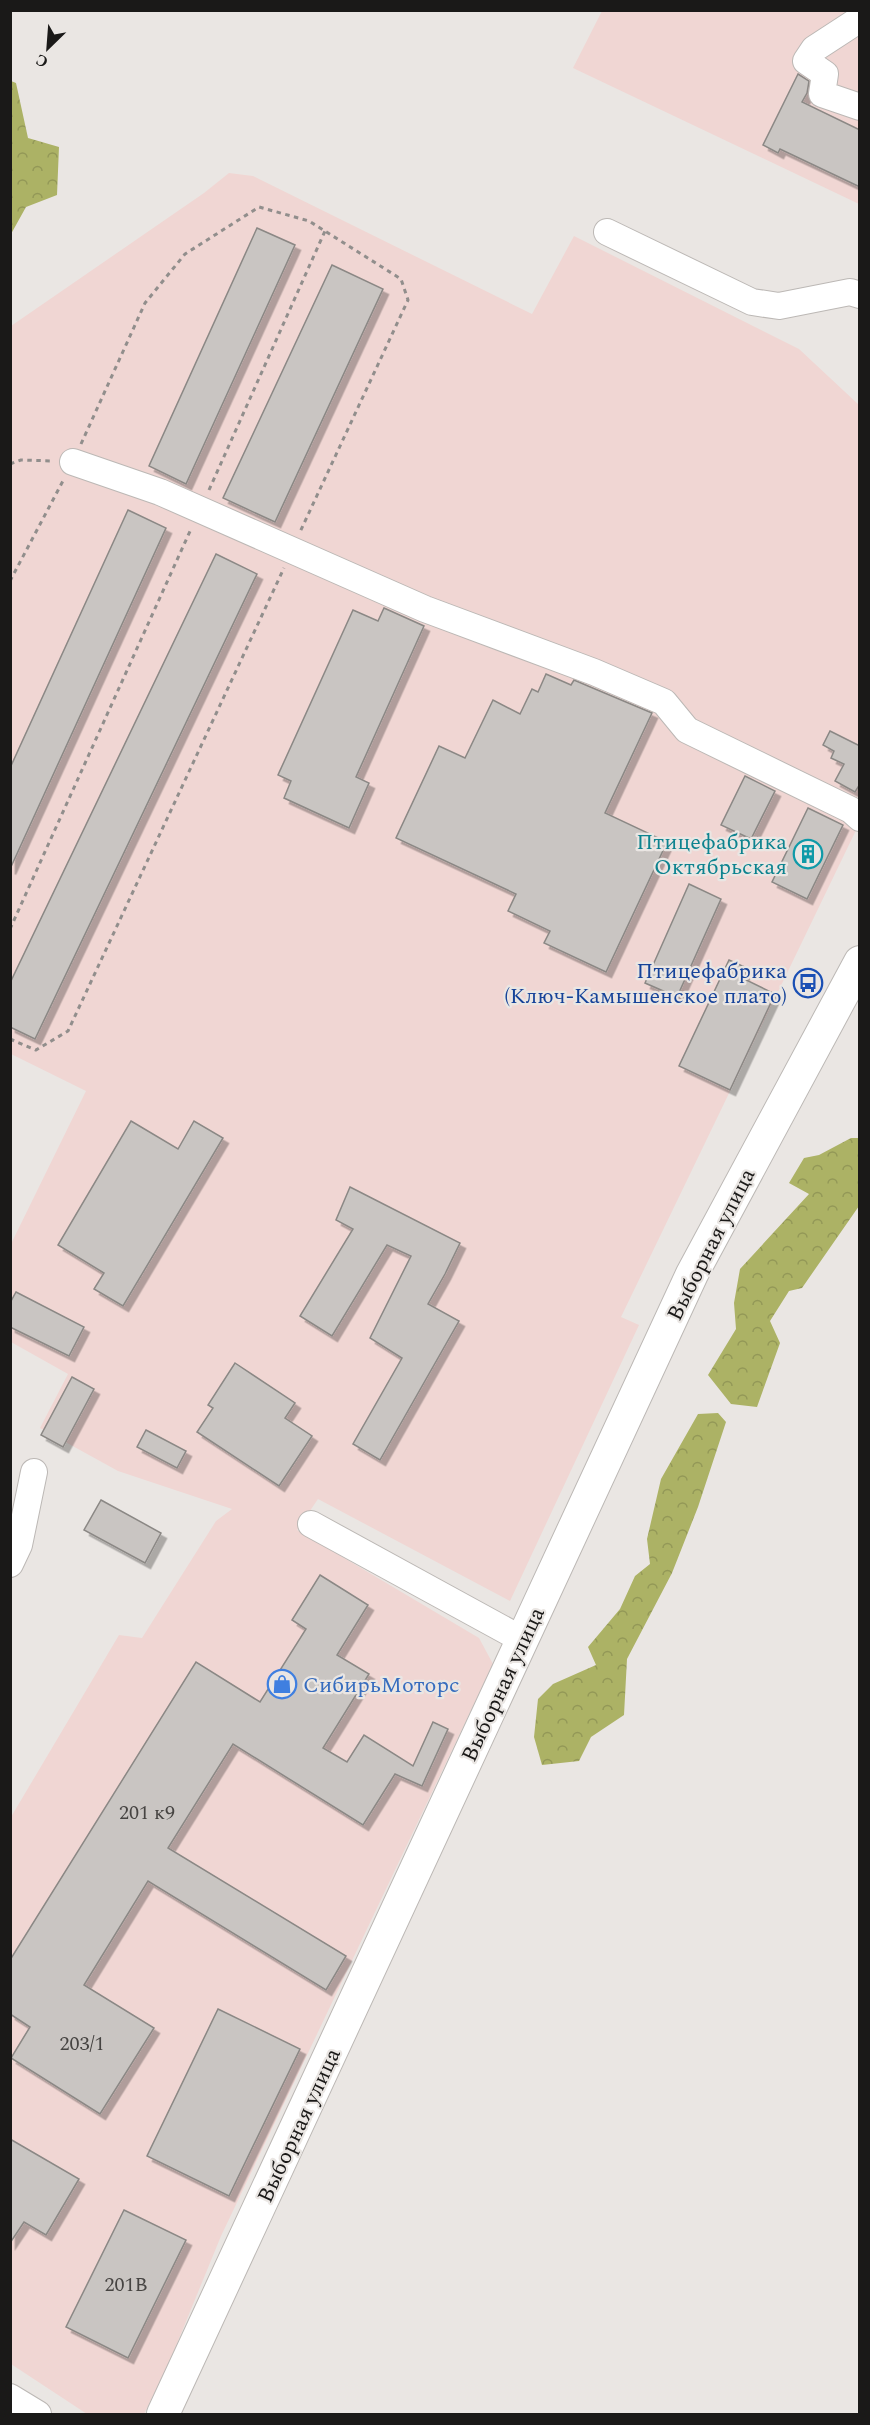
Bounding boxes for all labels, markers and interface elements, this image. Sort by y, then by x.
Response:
north arrow [18,18,78,78]
text: С [32,47,52,74]
place label: Птицефабрика Октябрьская [636,826,787,884]
building icon: Птицефабрика Октябрьская [792,838,824,870]
place label: Птицефабрика (Ключ-Камышенское плато) [504,955,787,1013]
bus stop icon: Птицефабрика (Ключ-Камышенское плато) [792,967,824,999]
street label: Выборная улица [659,1162,764,1327]
street label: Выборная улица [453,1602,554,1767]
shop icon: СибирьМоторс [266,1668,298,1700]
place label: СибирьМоторс [303,1669,460,1702]
house number: 201 к9 [119,1798,175,1828]
house number: 203/1 [60,2029,105,2059]
street label: Выборная улица [249,2043,350,2208]
house number: 201В [104,2270,148,2300]

